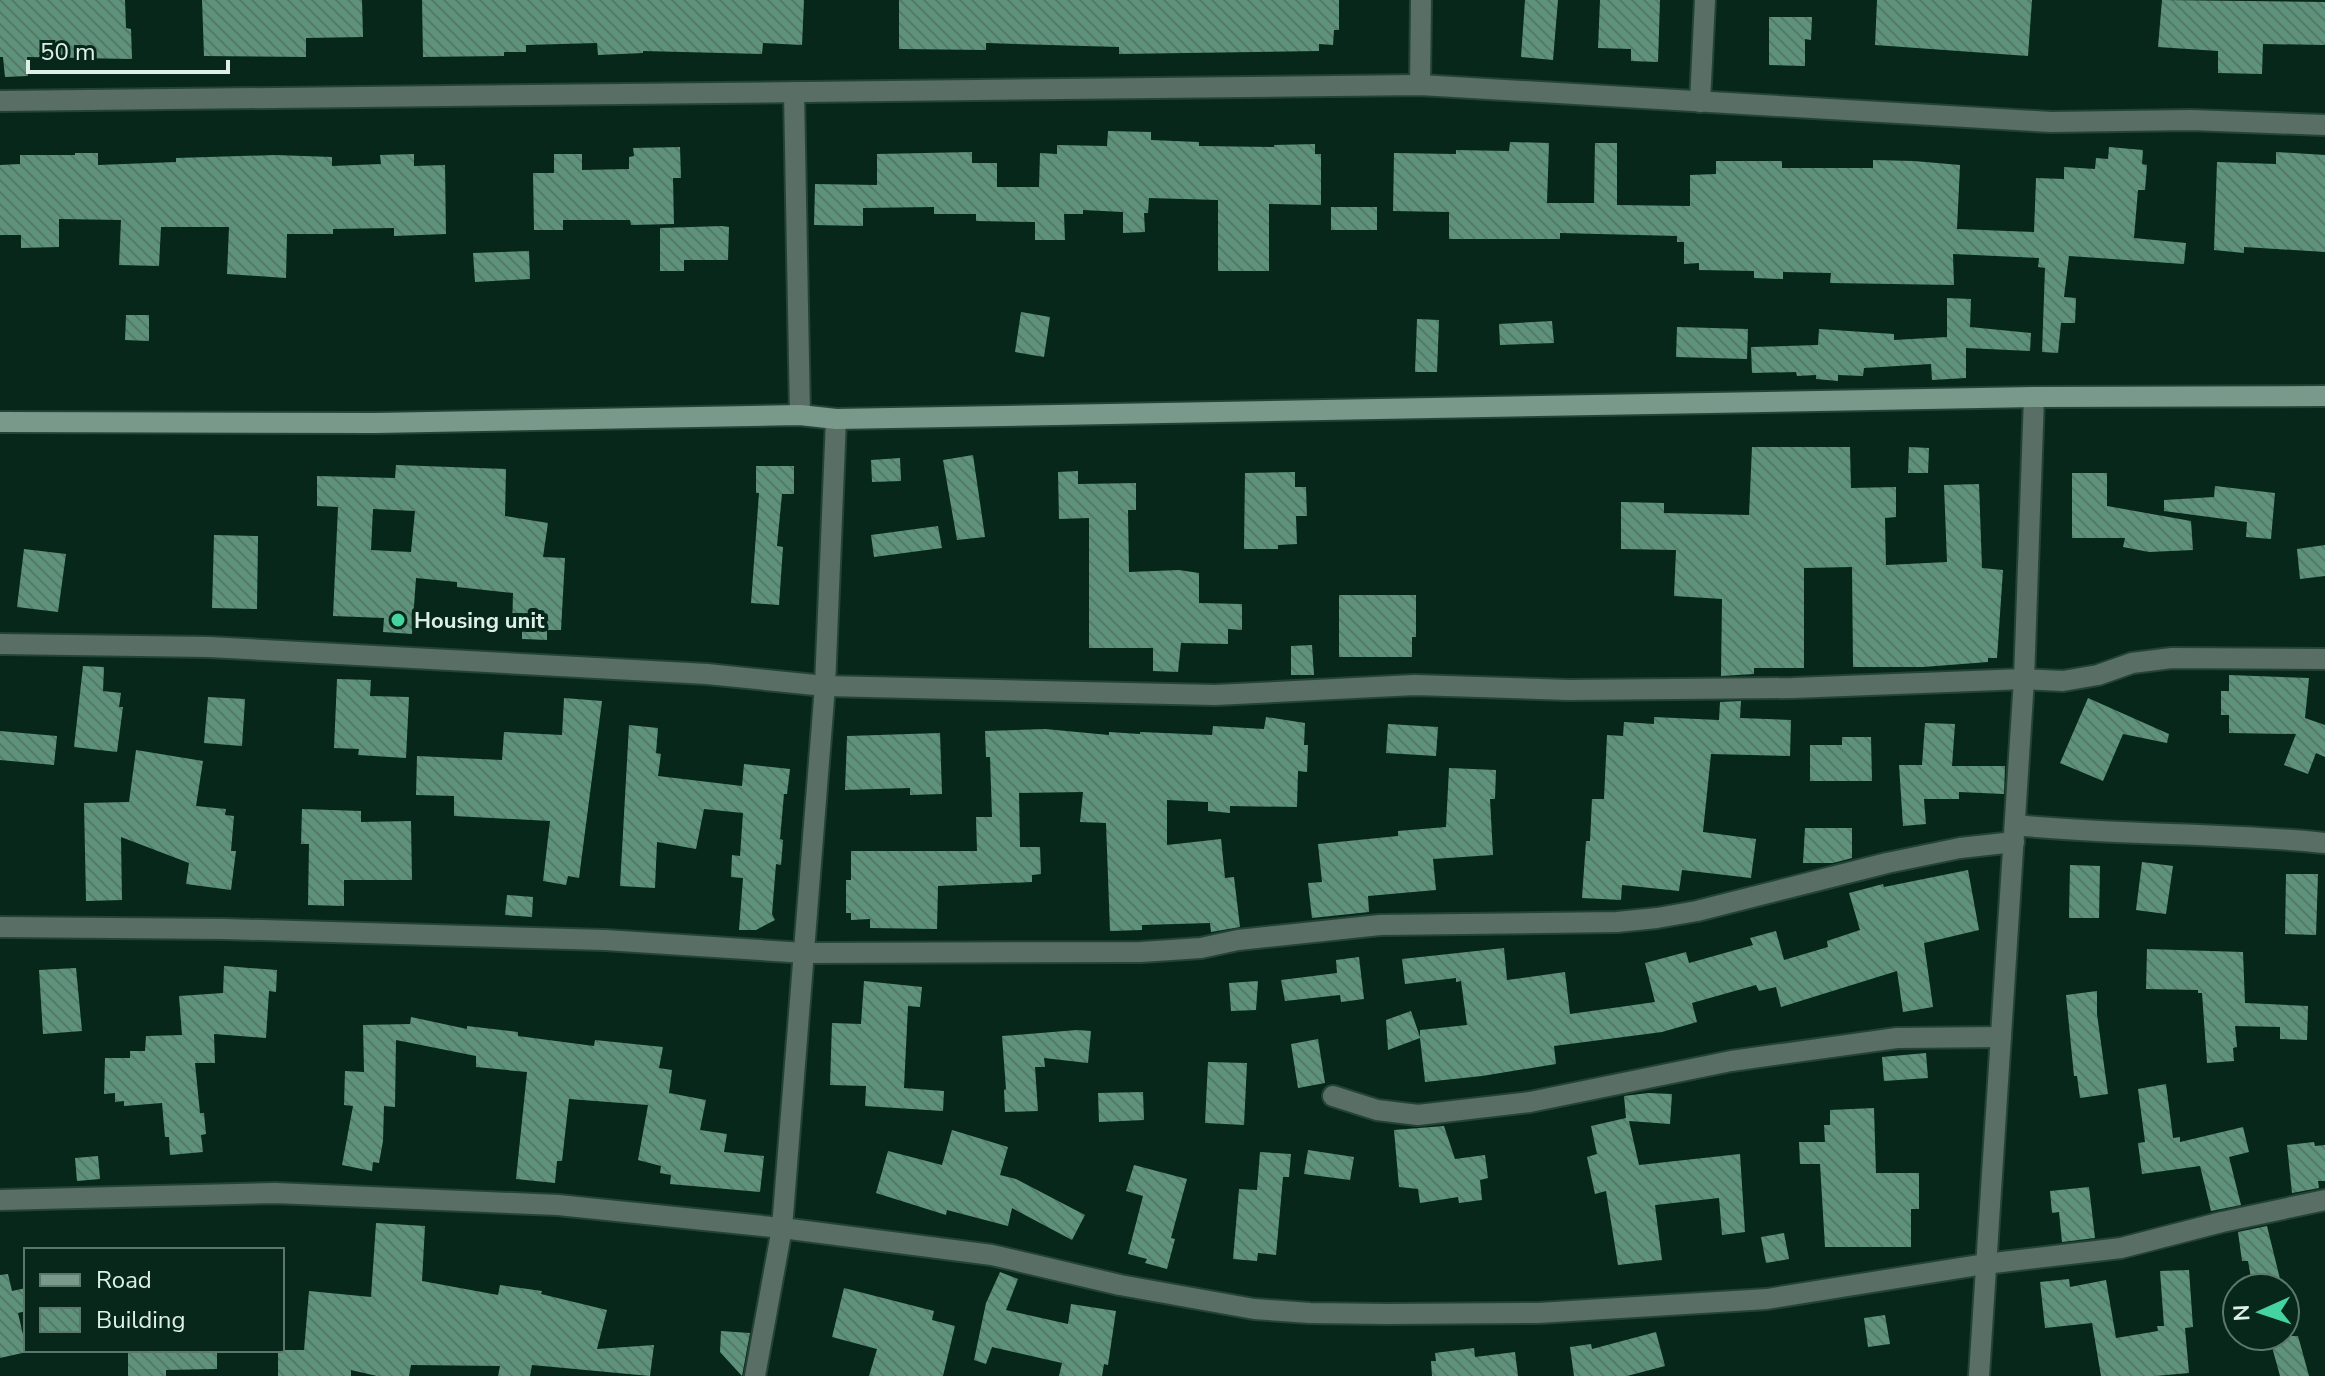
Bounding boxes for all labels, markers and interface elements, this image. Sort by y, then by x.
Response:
scale bar [28,24,228,74]
text: 50 m [40,36,96,68]
place label: Housing unit [414,606,545,636]
marker: Housing unit [389,611,407,629]
legend [24,1248,284,1352]
text: Road [96,1264,152,1296]
north arrow [2221,1272,2301,1352]
text: Building [96,1304,186,1336]
text: N [2227,1304,2257,1322]

